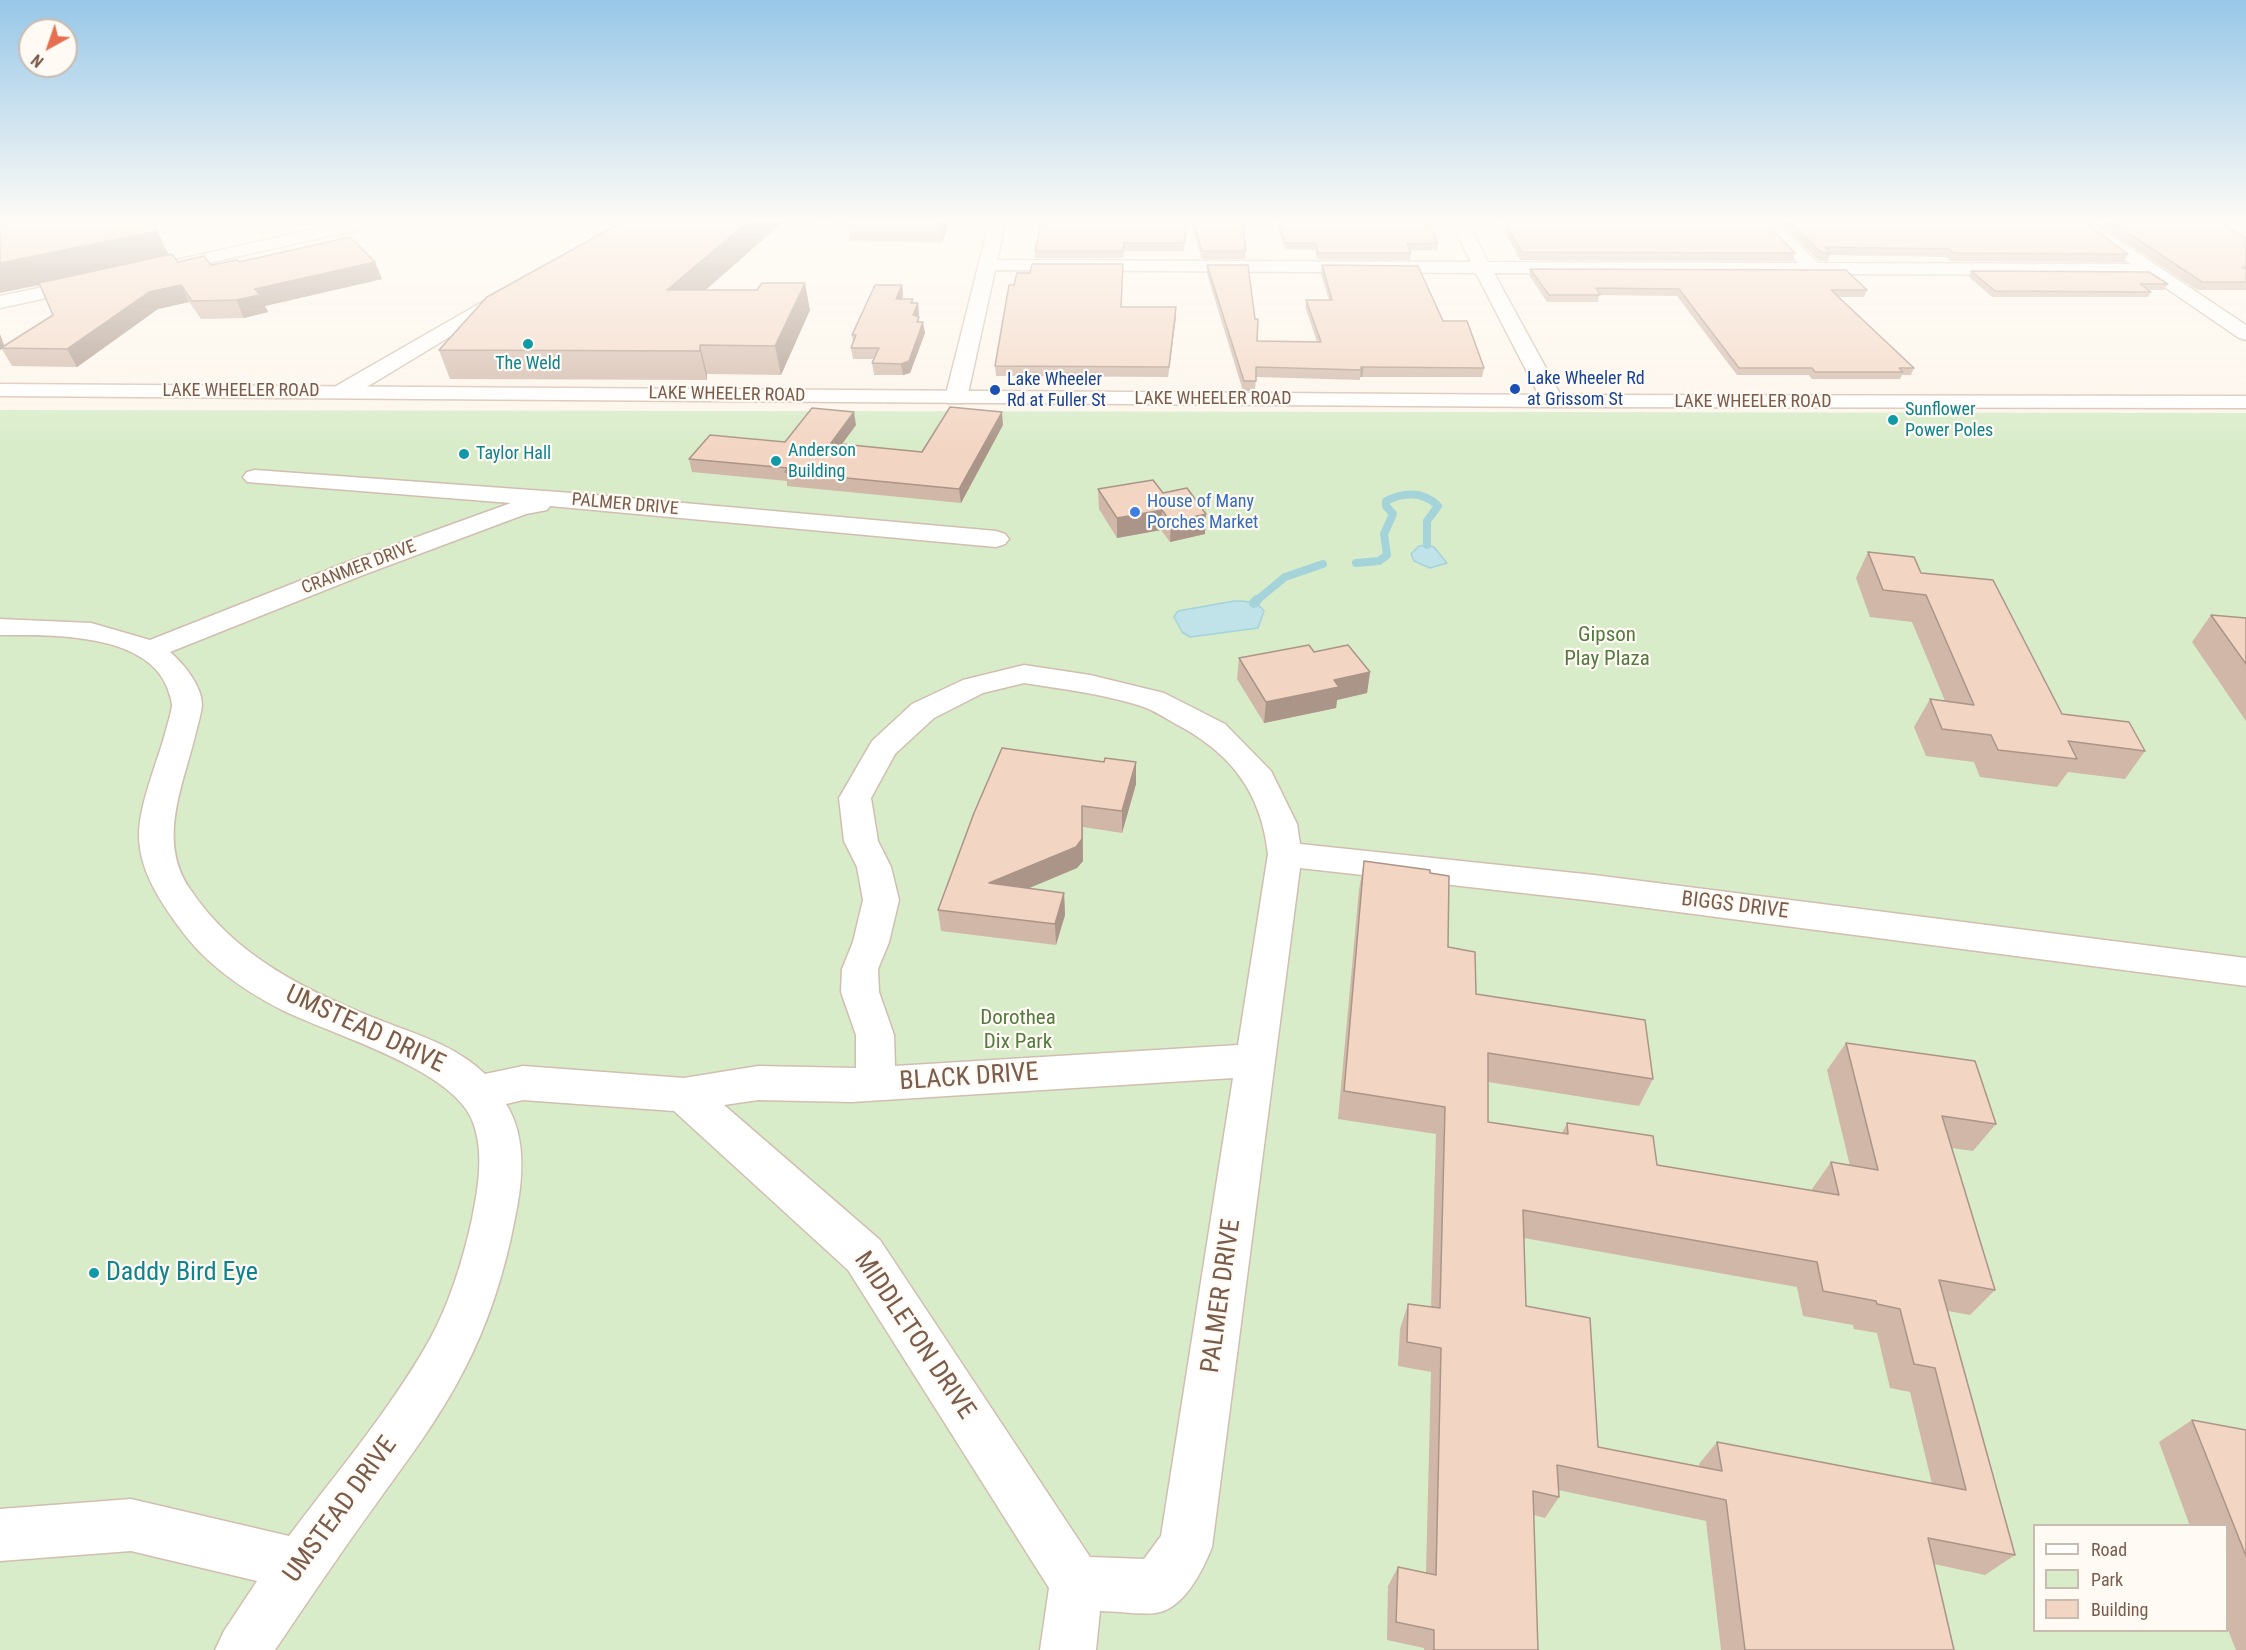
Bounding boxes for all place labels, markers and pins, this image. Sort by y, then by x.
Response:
marker: The Weld [521,337,535,351]
place label: The Weld [495,353,561,375]
place label: Lake Wheeler Rd at Grissom St [1527,368,1645,410]
place label: Lake Wheeler Rd at Fuller St [1007,369,1106,412]
marker: Lake Wheeler Rd at Grissom St [1508,382,1522,396]
marker: Lake Wheeler Rd at Fuller St [988,383,1002,397]
place label: Sunflower Power Poles [1905,399,1993,442]
marker: Sunflower Power Poles [1886,413,1900,427]
place label: Anderson Building [788,440,856,482]
place label: Taylor Hall [476,443,551,465]
marker: Taylor Hall [457,447,471,461]
marker: Anderson Building [769,454,783,468]
place label: House of Many Porches Market [1147,491,1258,534]
marker: House of Many Porches Market [1128,505,1142,519]
place label: Daddy Bird Eye [106,1257,258,1289]
marker: Daddy Bird Eye [87,1266,101,1280]

